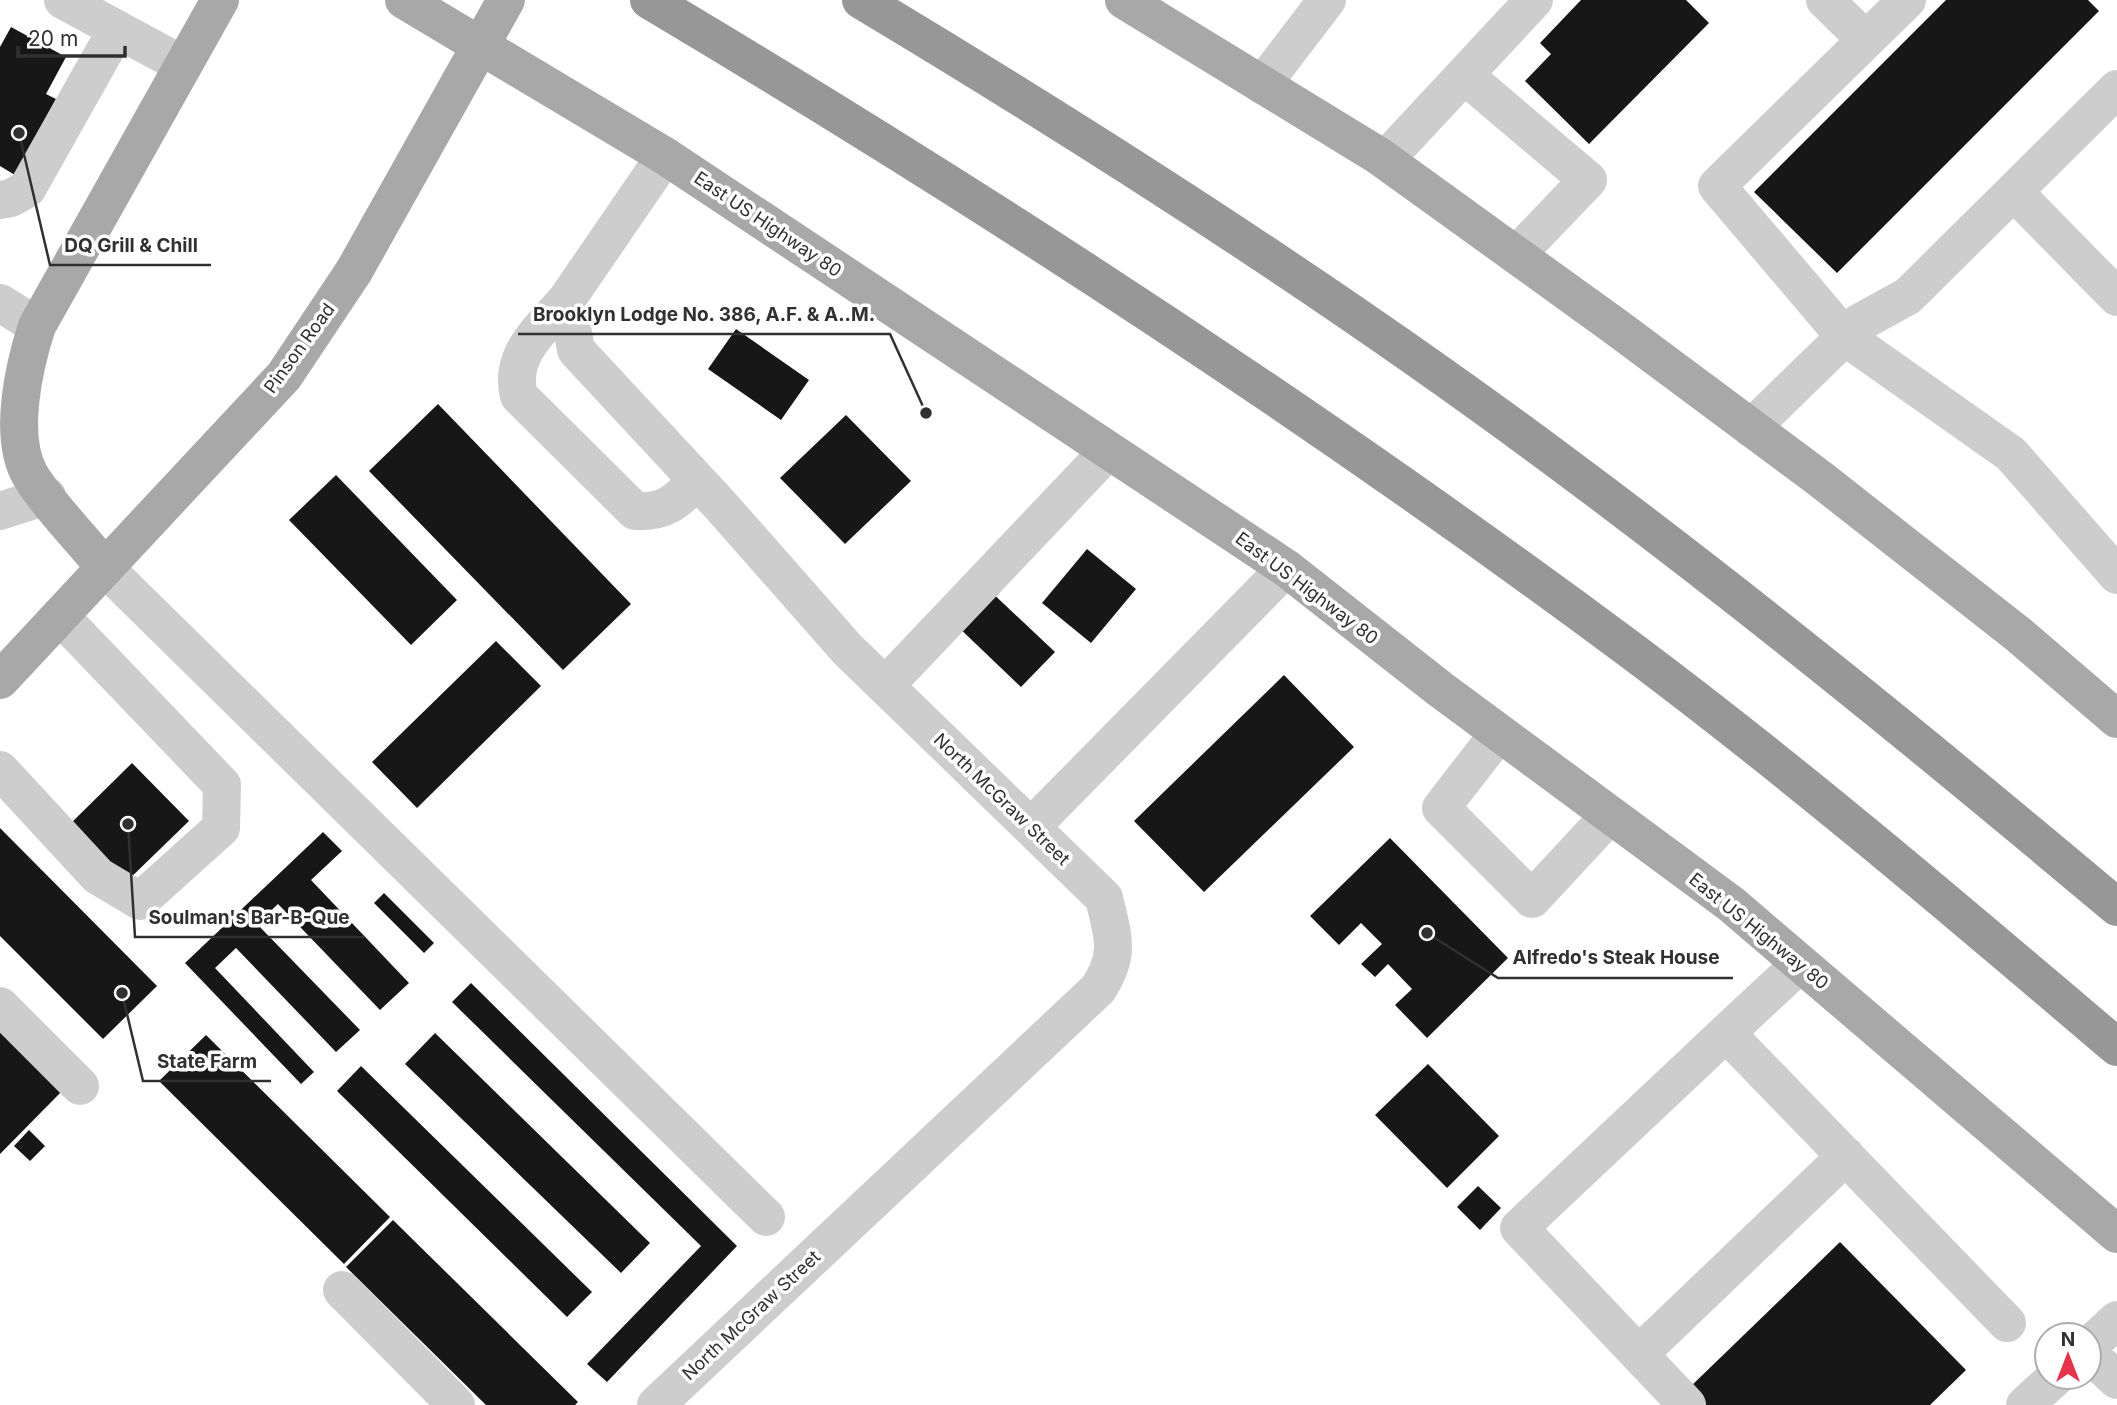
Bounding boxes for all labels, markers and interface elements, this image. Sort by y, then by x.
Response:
scale bar [18,14,124,58]
text: 20 m [28,26,78,51]
street label: East US Highway 80 [690,167,846,281]
callout: DQ Grill & Chill [50,225,211,265]
text: DQ Grill & Chill [64,234,198,257]
callout: Brooklyn Lodge No. 386, A.F. & A..M. [518,294,890,334]
street label: Pinson Road [259,299,339,397]
text: Brooklyn Lodge No. 386, A.F. & A..M. [533,303,875,326]
street label: East US Highway 80 [1232,528,1382,648]
street label: North McGraw Street [930,729,1074,869]
street label: East US Highway 80 [1685,868,1833,994]
callout: Soulman's Bar-B-Que [135,897,364,937]
text: Soulman's Bar-B-Que [148,906,350,929]
callout: Alfredo's Steak House [1498,938,1733,978]
text: Alfredo's Steak House [1512,946,1720,969]
callout: State Farm [143,1041,271,1081]
text: State Farm [157,1050,257,1073]
street label: North McGraw Street [678,1246,824,1384]
north arrow [2033,1321,2103,1391]
text: N [2061,1328,2075,1351]

